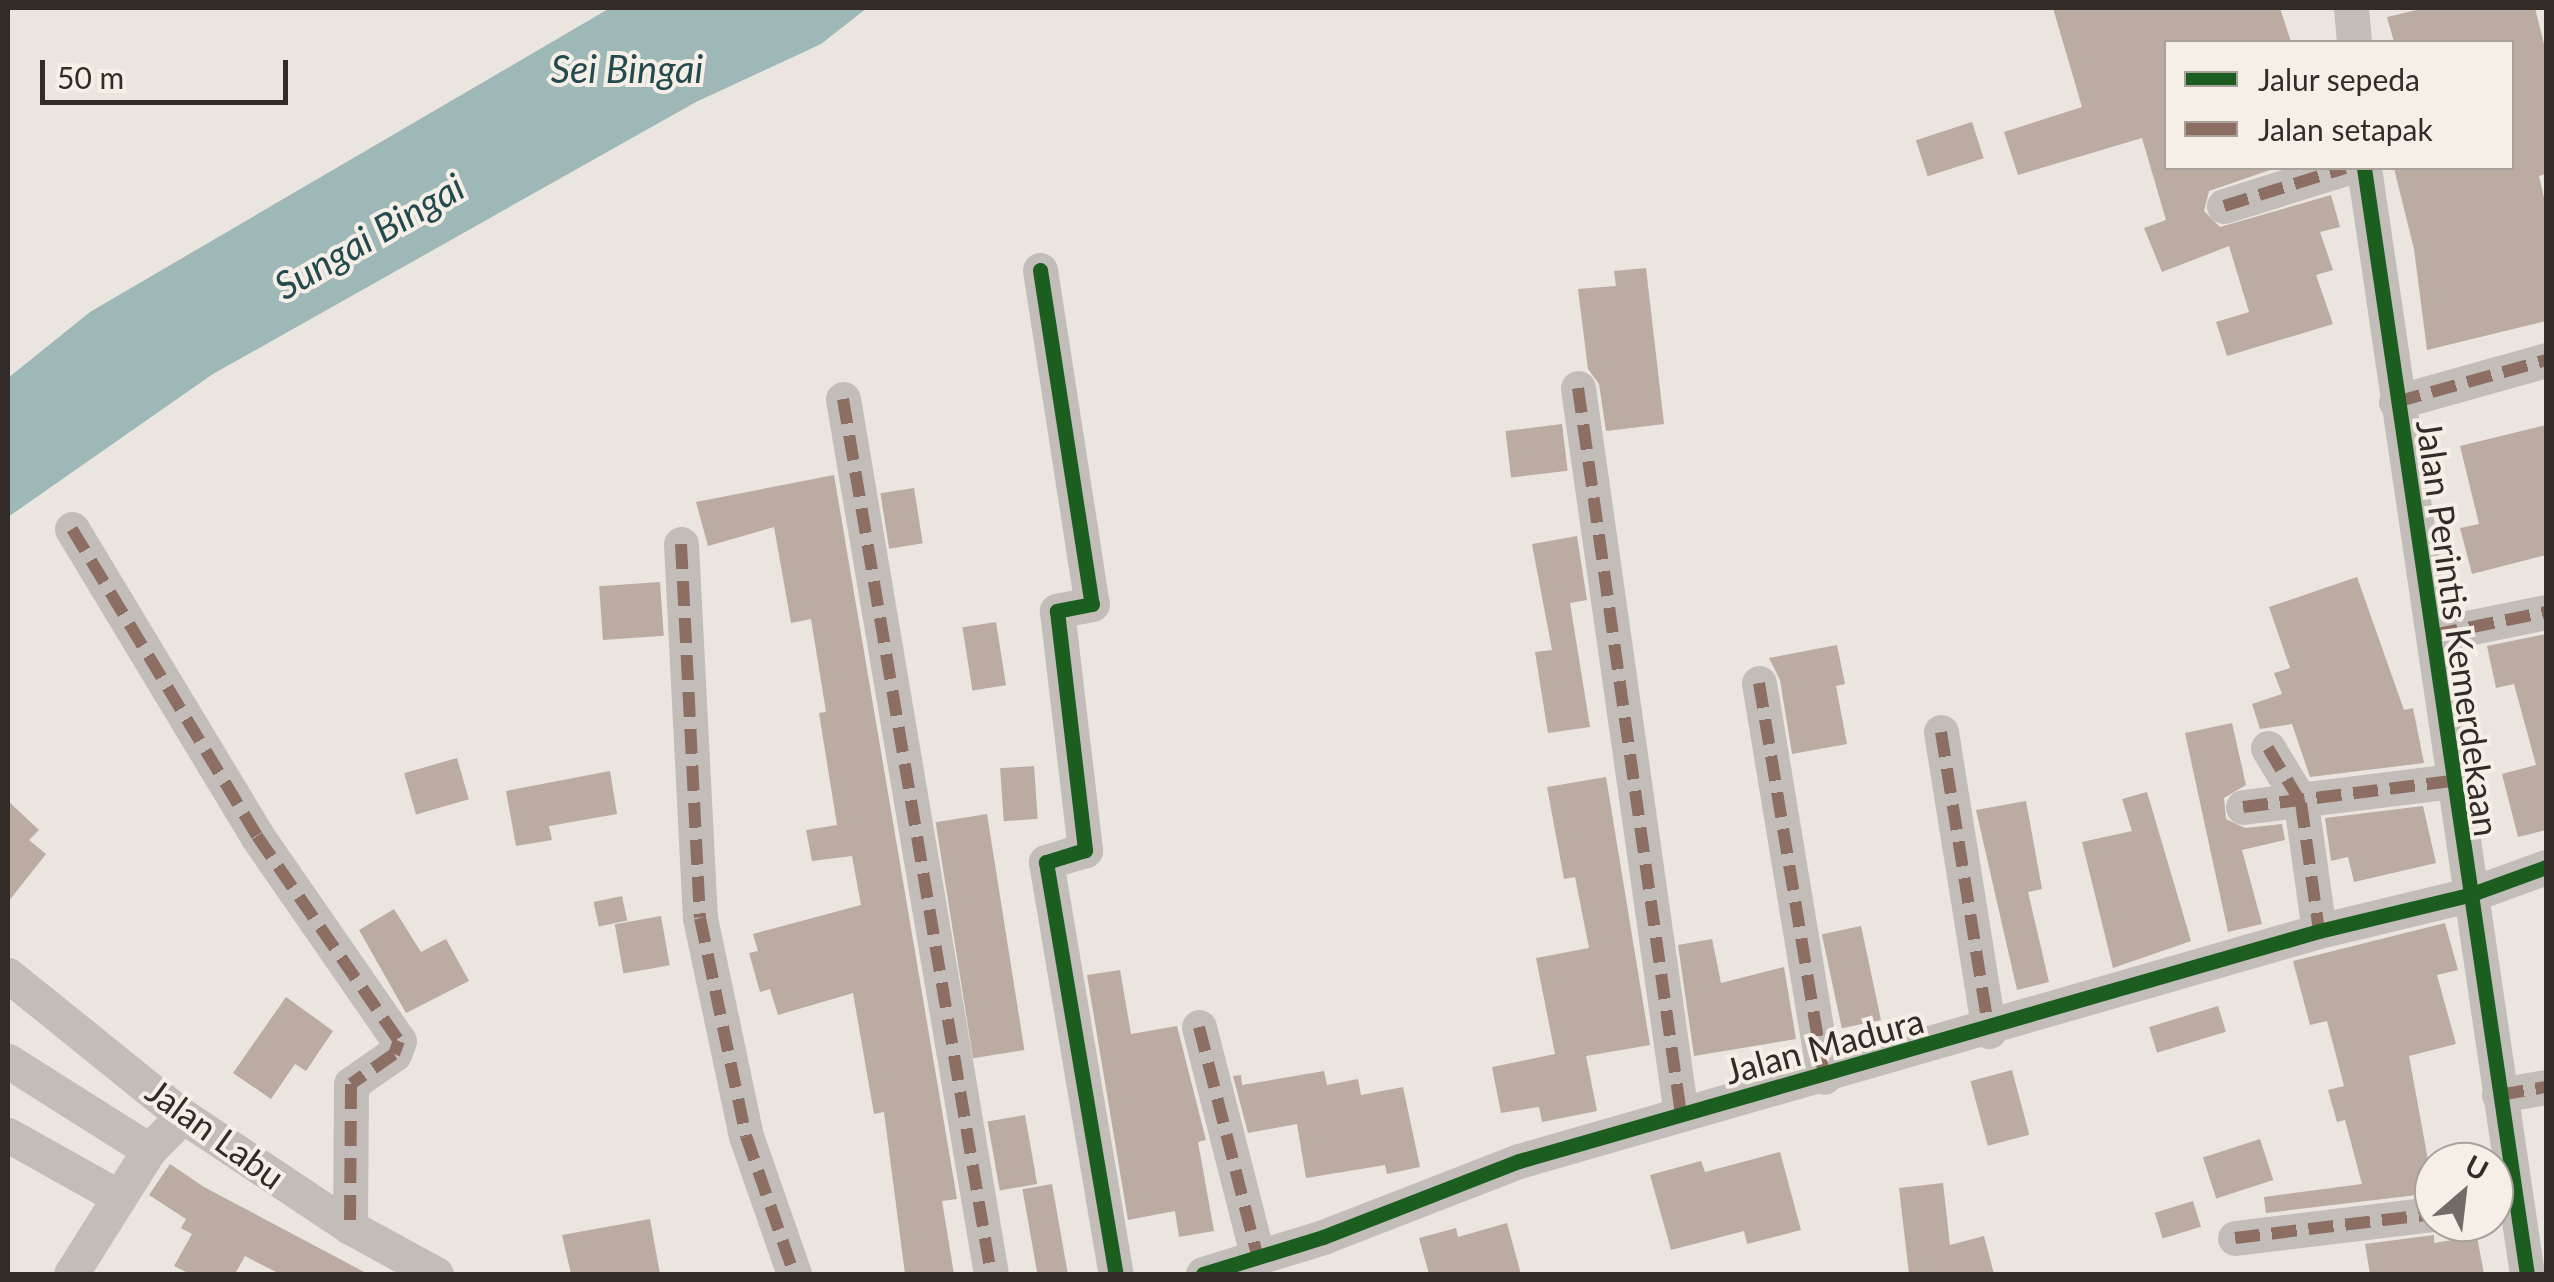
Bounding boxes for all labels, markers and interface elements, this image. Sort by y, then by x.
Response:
scale bar [45,40,292,102]
legend [2164,40,2514,170]
water label: Sei Bingai [551,46,703,92]
text: 50 m [57,59,124,95]
text: Jalur sepeda [2258,61,2420,97]
text: Jalan setapak [2258,111,2433,147]
water label: Sungai Bingai [266,163,472,309]
street label: Jalan Perintis Kemerdekaan [2409,417,2509,839]
street label: Jalan Madura [1720,998,1928,1092]
street label: Jalan Labu [139,1069,293,1197]
north arrow [2414,1142,2514,1242]
text: U [2460,1147,2494,1187]

